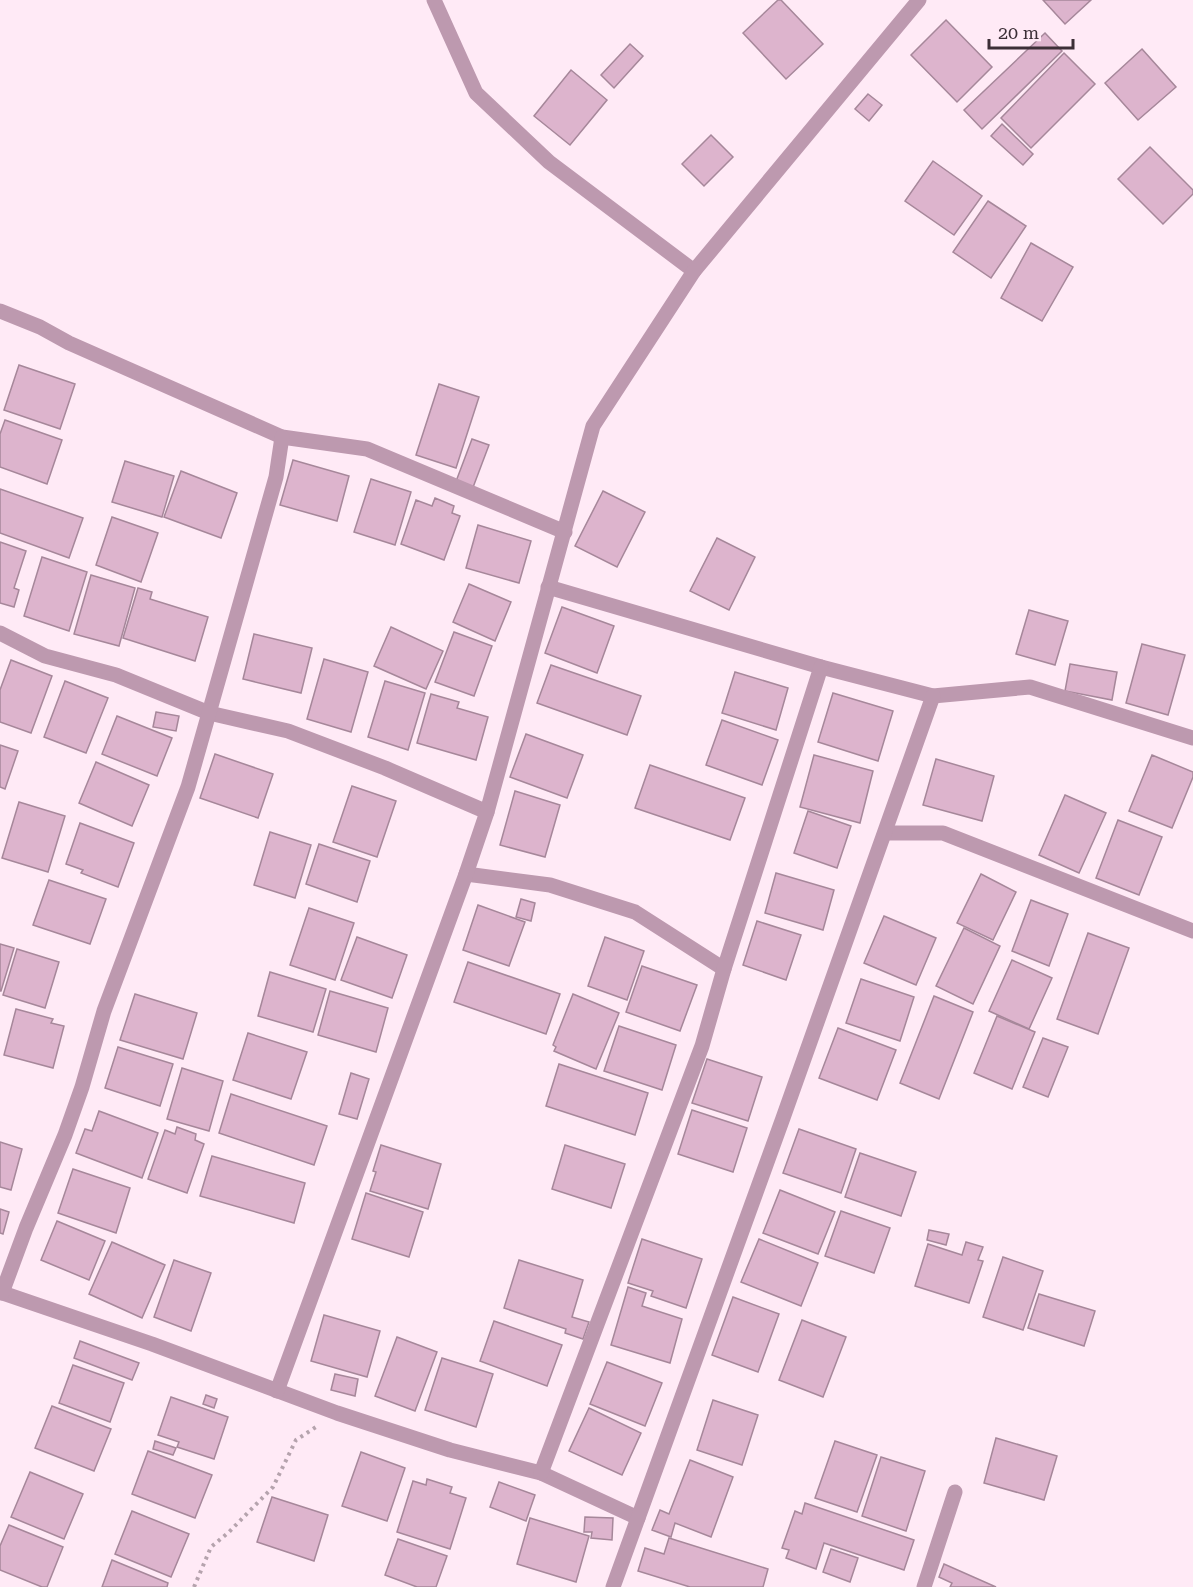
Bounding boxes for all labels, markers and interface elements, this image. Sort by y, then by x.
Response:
scale bar [989,12,1073,50]
text: 20 m [998,22,1039,43]

